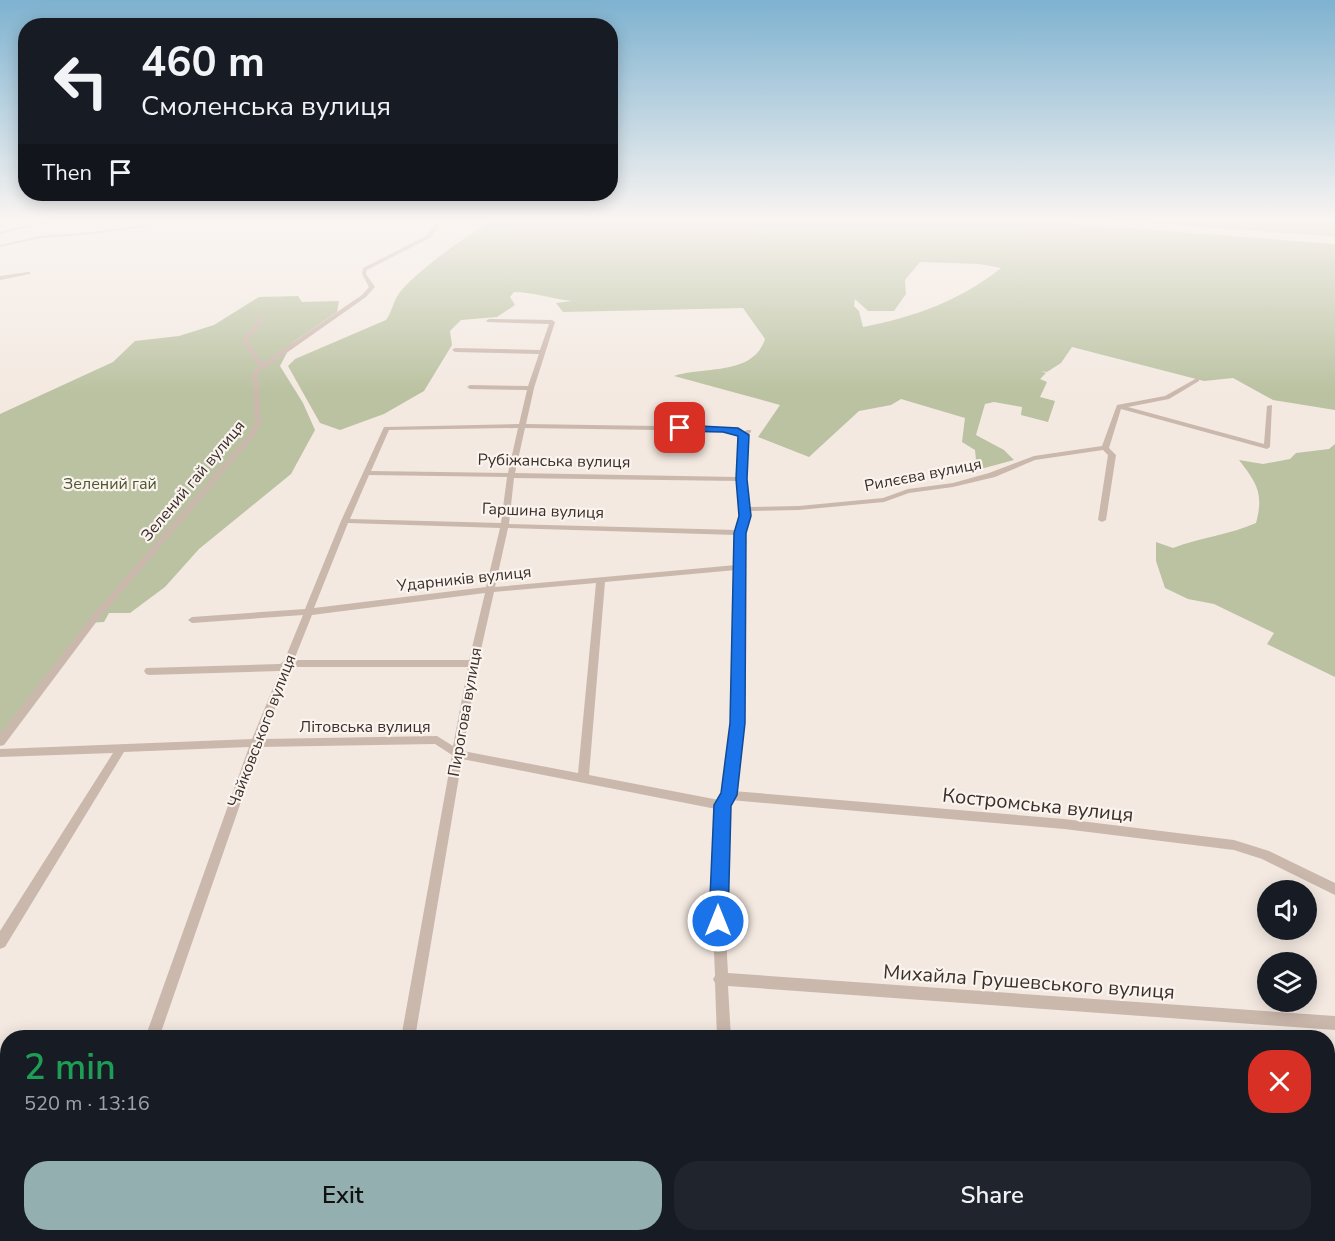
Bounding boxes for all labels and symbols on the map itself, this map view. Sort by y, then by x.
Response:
pin [654,402,705,453]
street label: Зелений гай вулиця [136,416,250,546]
street label: Рубіжанська вулиця [477,449,631,473]
street label: Рилєєва вулиця [862,453,984,497]
park label: Зелений гай [63,473,157,495]
street label: Гаршина вулиця [482,498,604,524]
street label: Ударників вулиця [395,561,532,597]
street label: Пирогова вулиця [443,646,487,778]
street label: Чайковського вулиця [223,651,301,811]
street label: Літовська вулиця [299,716,431,738]
street label: Костромська вулиця [941,782,1135,828]
position arrow [686,889,750,953]
street label: Михайла Грушевського вулиця [882,958,1176,1006]

